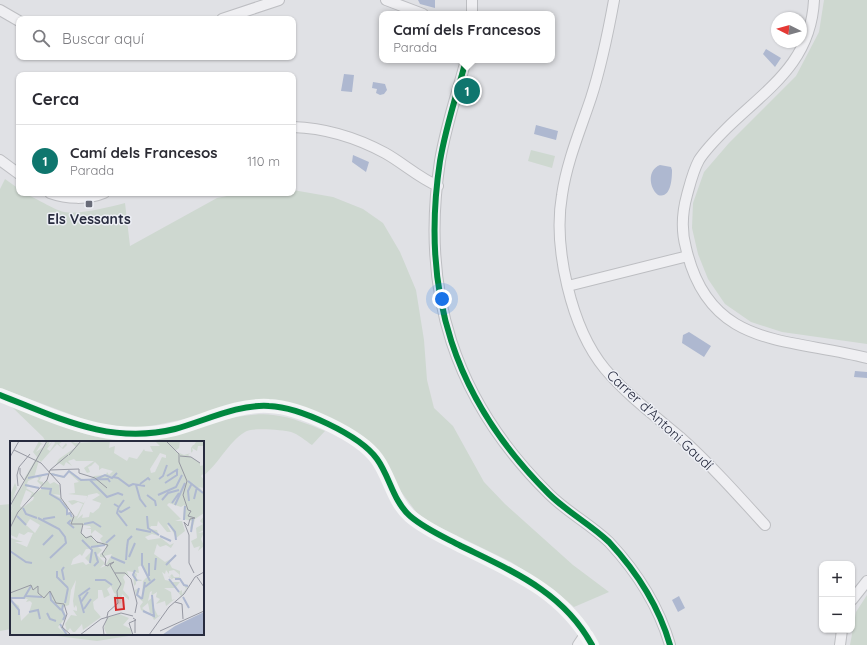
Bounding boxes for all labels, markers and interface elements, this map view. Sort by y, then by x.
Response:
popup [379,11,555,63]
north arrow [771,12,807,48]
search box [16,16,296,60]
text: Camí dels Francesos [393,20,541,39]
icon: search [30,27,52,49]
text: Buscar aquí [62,29,144,48]
text: Parada [393,39,437,55]
pin: 1 [454,76,480,106]
text: Cerca [32,88,79,109]
text: Camí dels Francesos [70,143,218,162]
text: 1 [42,153,48,169]
text: 110 m [247,153,280,169]
text: Parada [70,162,114,178]
marker: Els Vessants [84,199,94,209]
place label: Els Vessants [47,210,131,228]
your location [432,289,452,309]
street label: Carrer d'Antoni Gaudí [603,366,717,474]
inset map [10,441,204,635]
map controls [819,561,855,633]
button: + [819,561,855,597]
button: − [819,597,855,633]

